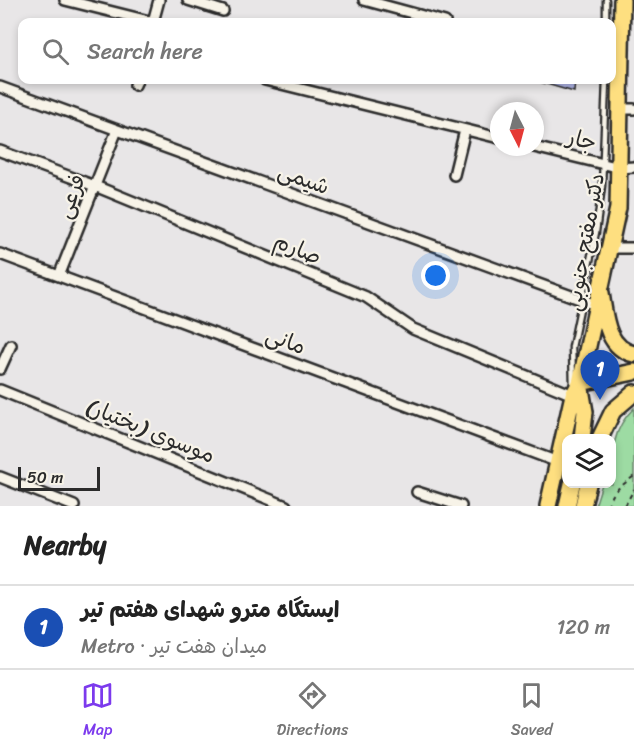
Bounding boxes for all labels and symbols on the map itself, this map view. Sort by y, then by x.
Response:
north arrow [490,102,544,156]
street label: جار [561,117,601,162]
street label: شیمی [272,151,335,206]
street label: فرعی [44,168,97,224]
street label: دکتر مفتح جنوبی [553,170,616,314]
street label: صارم [268,221,328,276]
your location [421,261,450,290]
street label: مانی [260,315,312,366]
pin: 1 [580,350,620,400]
street label: موسوی (بختیار) [80,387,221,474]
scale bar [18,464,100,492]

